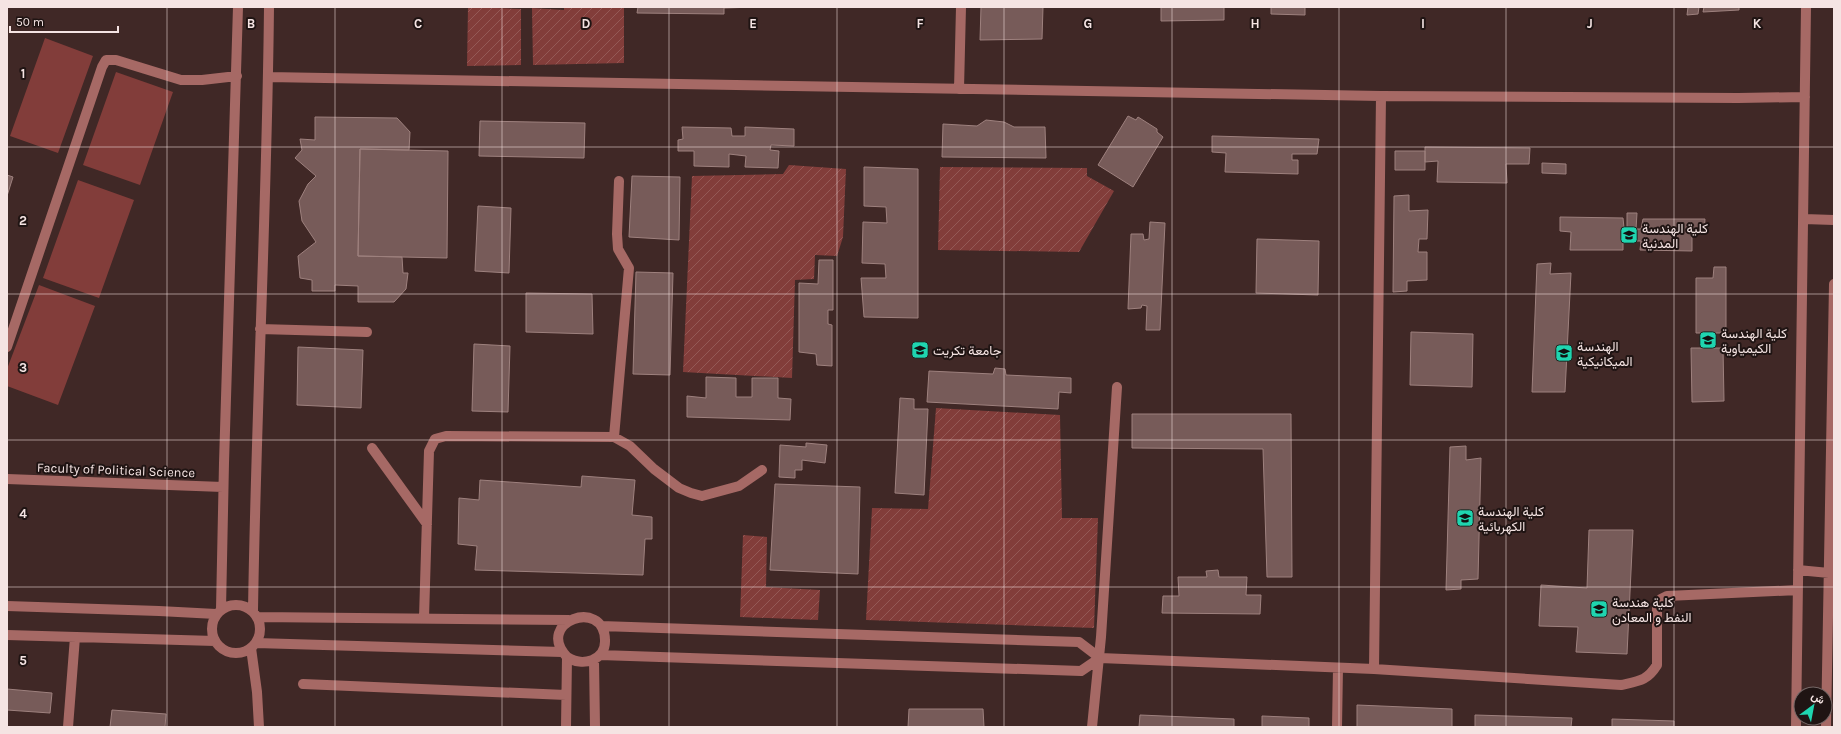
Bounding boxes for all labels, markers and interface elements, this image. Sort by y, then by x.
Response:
scale bar [10,8,118,34]
text: 50 m [16,15,44,29]
text: B [247,16,255,31]
text: C [414,16,422,31]
text: D [582,16,591,31]
text: E [749,16,757,31]
text: F [916,16,924,31]
text: G [1084,16,1092,31]
text: H [1250,16,1260,31]
text: I [1421,16,1425,31]
text: J [1587,16,1593,31]
text: K [1753,16,1762,31]
text: 1 [21,66,25,81]
text: 2 [19,213,27,228]
place label: كلية الهندسة المدنية [1642,221,1708,251]
school or university icon: كلية الهندسة المدنية [1619,225,1639,245]
place label: كلية الهندسة الكيمياوية [1721,326,1787,357]
school or university icon: كلية الهندسة الكيمياوية [1698,330,1718,350]
place label: الهندسة الميكانيكية [1577,339,1633,369]
school or university icon: جامعة تكريت [910,340,930,360]
place label: جامعة تكريت [933,343,1002,359]
school or university icon: الهندسة الميكانيكية [1554,343,1574,363]
text: 3 [19,360,27,375]
street label: Faculty of Political Science [37,460,196,480]
place label: كلية الهندسة الكهربائية [1478,504,1544,535]
text: 4 [19,506,27,521]
school or university icon: كلية الهندسة الكهربائية [1455,508,1475,528]
place label: كلية هندسة النفط و المعادن [1612,595,1692,626]
school or university icon: كلية هندسة النفط و المعادن [1589,599,1609,619]
text: 5 [19,653,27,668]
north arrow [1793,686,1833,726]
text: ش [1809,689,1827,707]

